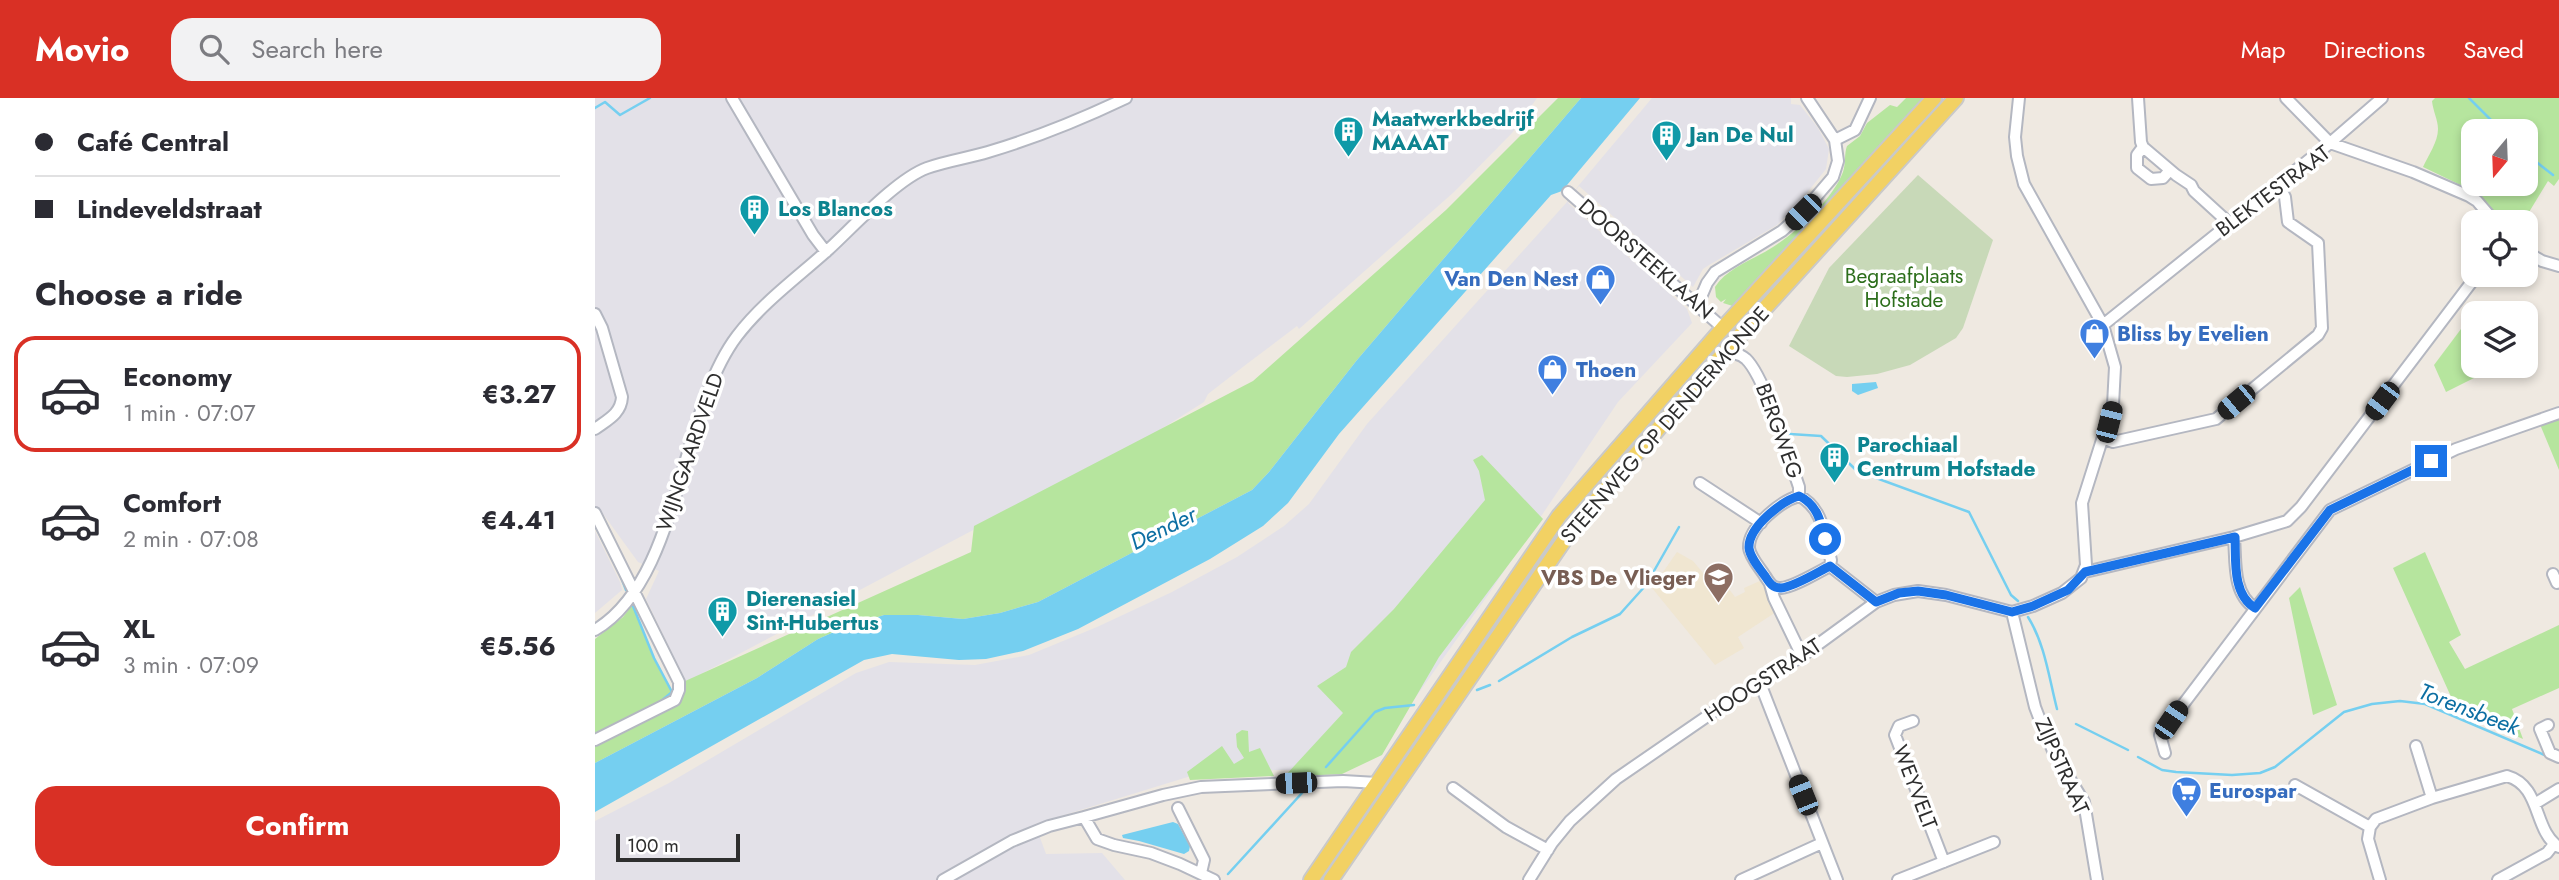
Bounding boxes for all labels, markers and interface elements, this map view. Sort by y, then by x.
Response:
search box [171,18,661,81]
text: Movio [35,26,129,73]
icon: search [195,30,233,68]
text: Search here [251,30,383,68]
text: Map [2241,32,2286,67]
text: Directions [2324,32,2425,67]
text: Saved [2463,32,2524,67]
place label: Maatwerkbedrijf MAAAT [1372,104,1535,158]
building icon: Maatwerkbedrijf MAAAT [1332,114,1366,158]
building icon: Jan De Nul [1649,118,1683,162]
north arrow [2461,119,2537,196]
map controls [2461,119,2538,378]
place label: Jan De Nul [1685,120,1794,150]
text: Café Central [77,123,229,161]
street label: BLEKTESTRAAT [2210,138,2337,244]
text: Lindeveldstraat [77,190,262,228]
car [1781,190,1826,234]
building icon: Los Blancos [738,192,772,236]
street label: DOORSTEEKLAAN [1572,192,1720,326]
place label: Los Blancos [778,194,893,224]
button: locate [2461,210,2538,287]
park label: Begraafplaats Hofstade [1845,261,1963,315]
shop icon: Van Den Nest [1584,262,1618,306]
place label: Van Den Nest [1443,264,1578,294]
text: Choose a ride [35,271,243,317]
street label: STEENWEG OP DENDERMONDE [1554,300,1776,550]
button: layers [2461,301,2538,378]
shop icon: Bliss by Evelien [2077,317,2111,361]
place label: Bliss by Evelien [2117,319,2269,349]
shop icon: Thoen [1536,353,1570,397]
place label: Thoen [1576,355,1636,385]
text: Economy [123,358,232,396]
icon: car [39,363,102,426]
street label: WIJNGAARDVELD [649,369,731,535]
text: €3.27 [482,375,556,413]
car [2361,378,2404,424]
street label: BERGWEG [1748,379,1810,483]
car [2214,380,2259,424]
text: 1 min · 07:07 [123,396,256,430]
car [2094,399,2125,445]
place label: Parochiaal Centrum Hofstade [1857,430,2035,484]
building icon: Parochiaal Centrum Hofstade [1817,440,1851,484]
route end [2415,445,2447,477]
text: Comfort [123,484,221,522]
icon: car [39,489,102,552]
water label: Dender [1124,497,1203,559]
text: €4.41 [481,501,556,539]
text: 2 min · 07:08 [123,522,259,556]
route start [1809,523,1841,555]
school or university icon: VBS De Vlieger [1702,561,1736,605]
place label: VBS De Vlieger [1540,563,1696,593]
place label: Dierenasiel Sint-Hubertus [746,584,879,638]
building icon: Dierenasiel Sint-Hubertus [706,594,740,638]
text: XL [123,610,155,648]
icon: car [39,615,102,678]
text: €5.56 [480,627,556,665]
street label: HOOGSTRAAT [1699,631,1828,729]
text: 3 min · 07:09 [123,648,259,682]
water label: Torensbeek [2414,674,2525,744]
car [2151,697,2192,743]
street label: ZIJPSTRAAT [2027,713,2097,819]
street label: WEYVELT [1885,741,1945,834]
car [1275,772,1318,794]
car [1786,772,1821,818]
supermarket icon: Eurospar [2169,774,2203,818]
place label: Eurospar [2209,776,2297,806]
button: Confirm [35,786,560,866]
scale bar [616,831,740,863]
text: 100 m [627,832,679,859]

